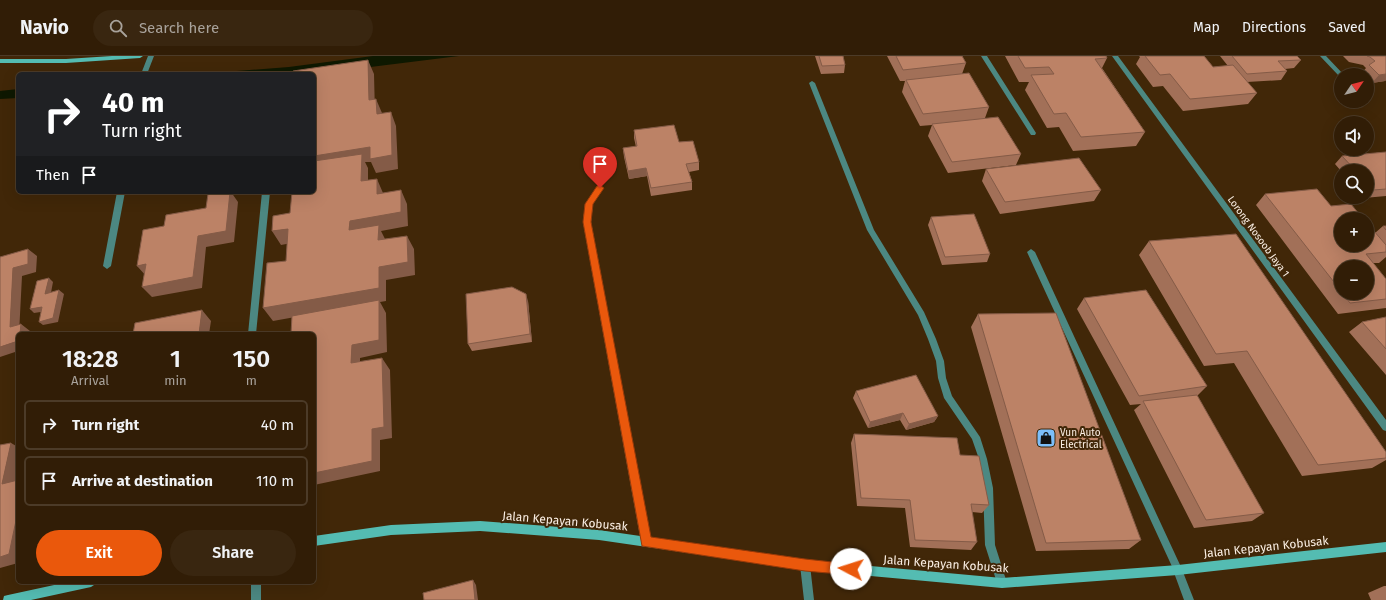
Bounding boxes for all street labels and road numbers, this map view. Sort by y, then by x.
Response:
street label: Lorong Nosoob Jaya 1 [1225,194,1291,279]
street label: Jalan Kepayan Kobusak [502,509,629,534]
street label: Jalan Kepayan Kobusak [1203,533,1330,561]
street label: Jalan Kepayan Kobusak [883,553,1010,575]

